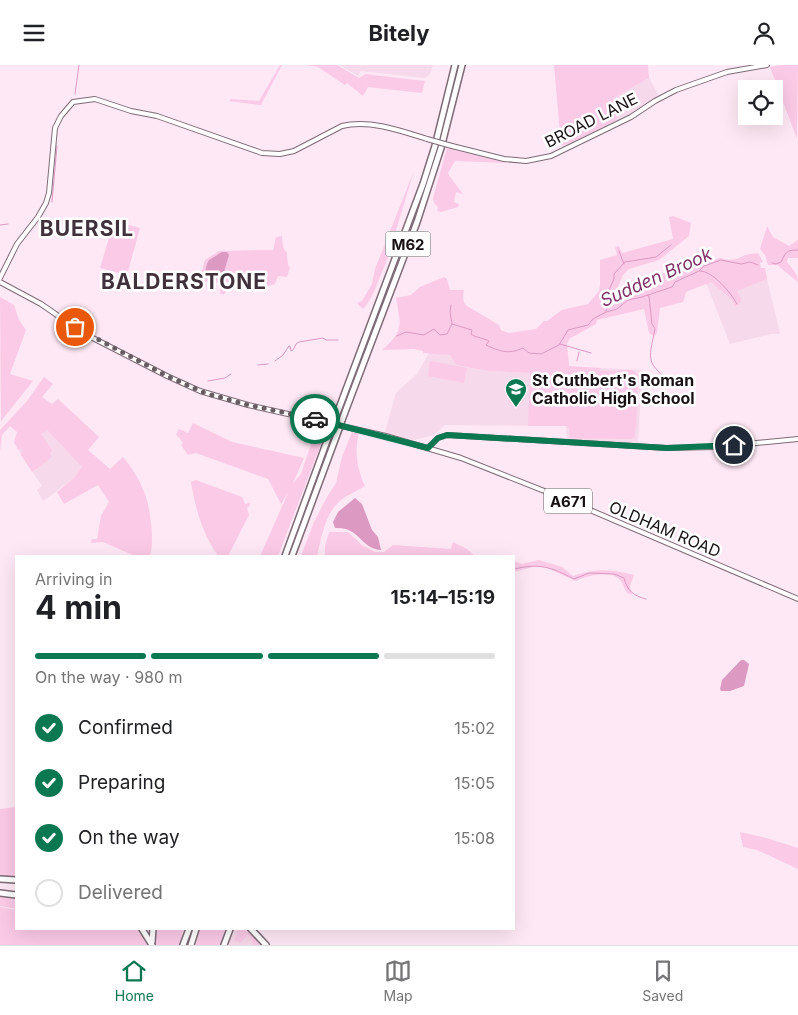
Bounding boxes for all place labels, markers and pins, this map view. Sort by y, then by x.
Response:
pin [54,306,96,348]
place label: St Cuthbert's Roman Catholic High School [532,370,695,408]
school or university icon: St Cuthbert's Roman Catholic High School [504,377,528,408]
pin [713,424,755,466]

